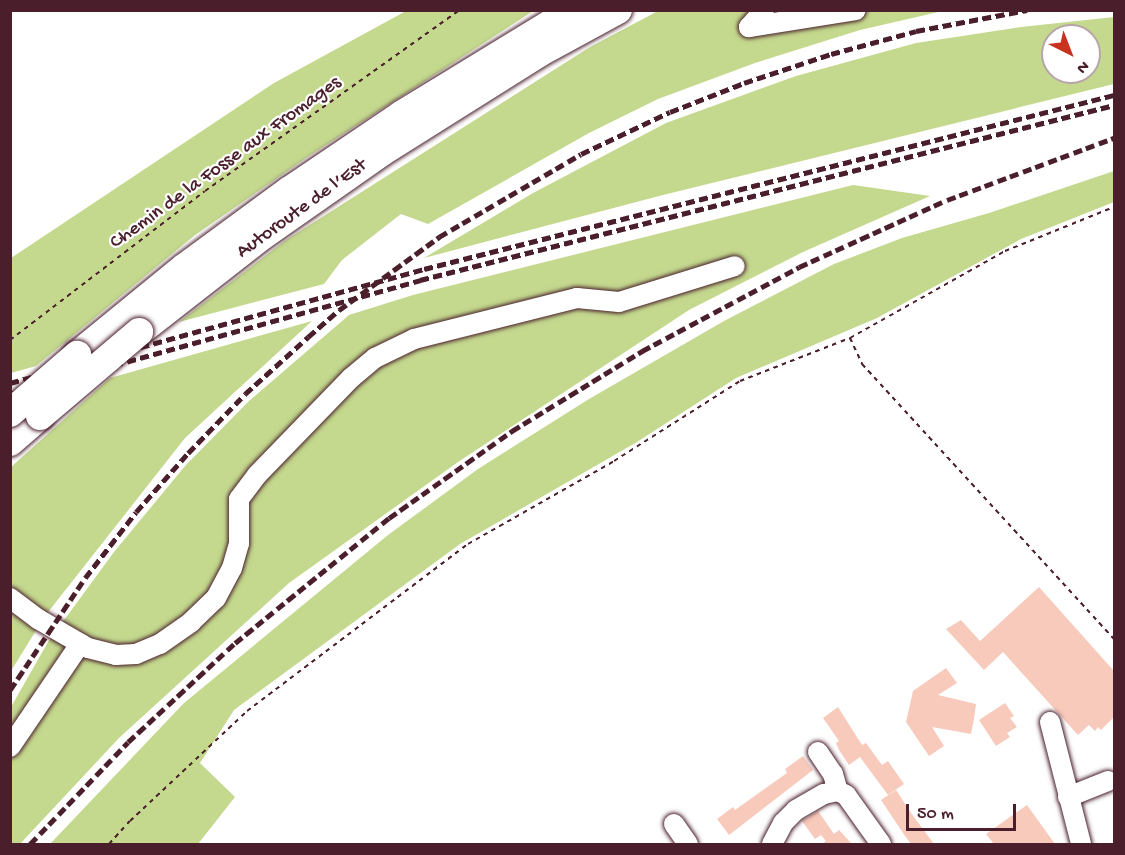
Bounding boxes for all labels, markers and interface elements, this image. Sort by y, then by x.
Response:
north arrow [1041,24,1101,84]
text: N [1072,56,1092,77]
street label: Chemin de la Fosse aux Fromages [106,71,346,255]
street label: Autoroute de l’Est [232,154,372,264]
scale bar [909,792,1018,830]
text: 50 m [917,804,954,825]

